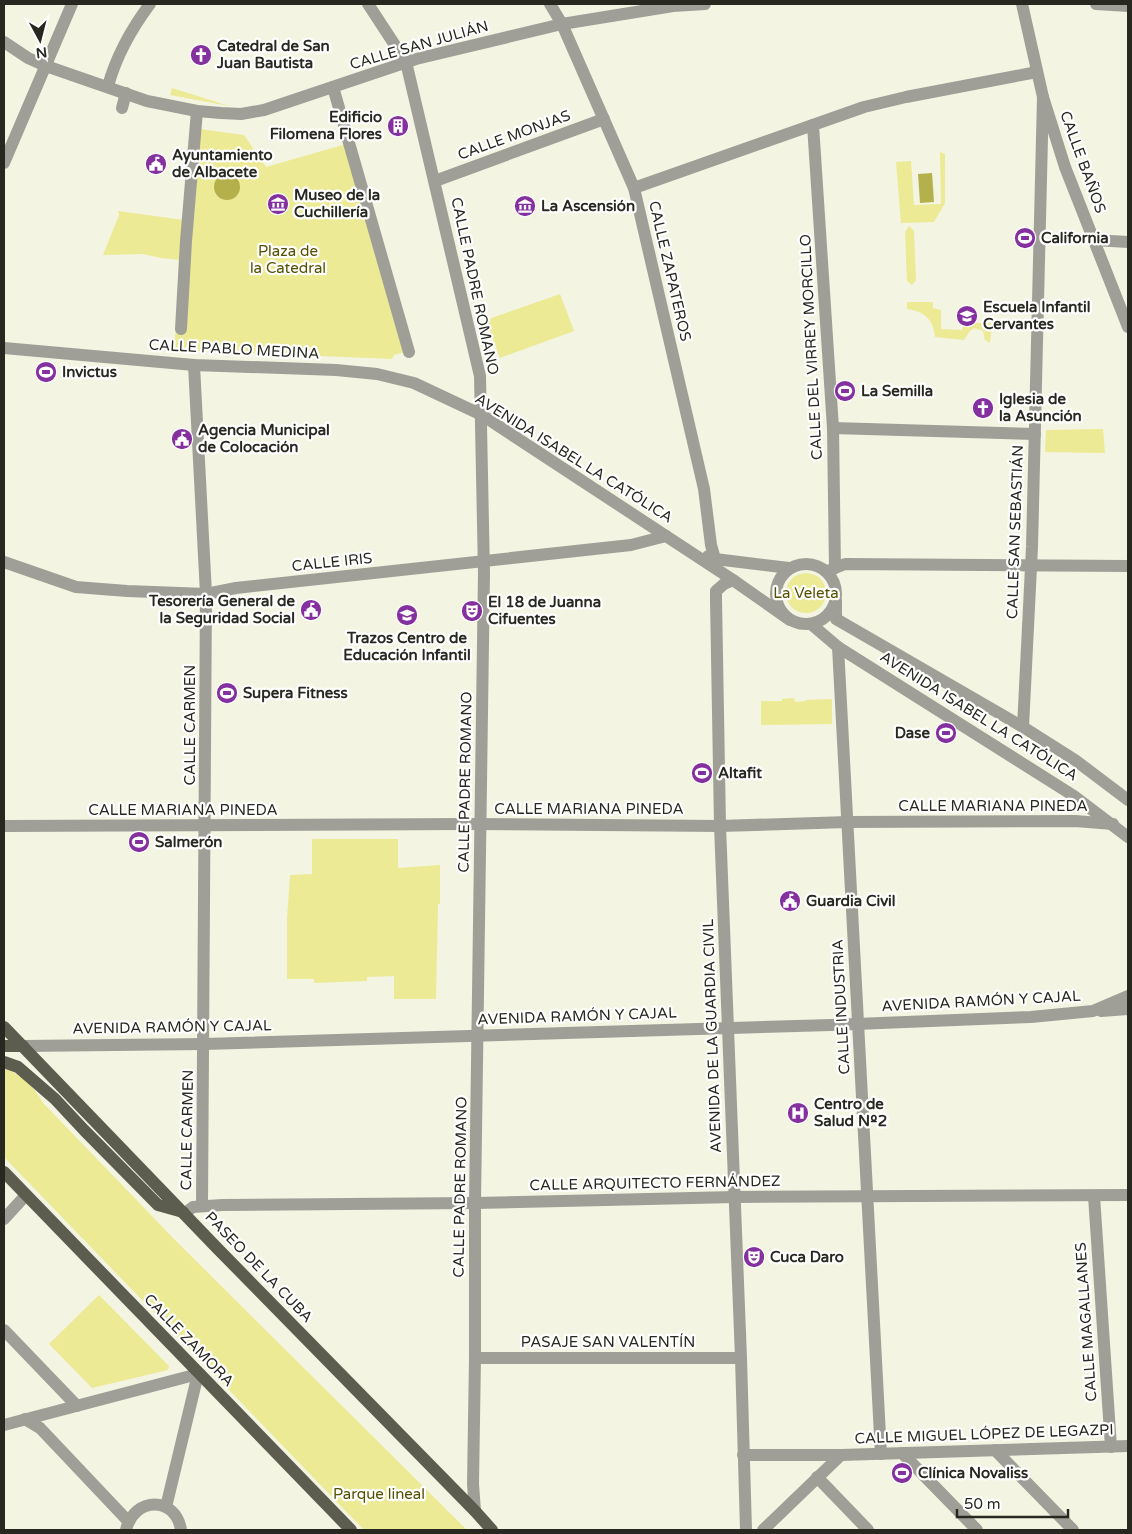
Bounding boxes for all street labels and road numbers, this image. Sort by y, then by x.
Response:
street label: CALLE SAN JULIÁN [348,17,490,73]
street label: CALLE MONJAS [455,106,573,164]
street label: CALLE BAÑOS [1056,108,1110,216]
street label: CALLE PADRE ROMANO [447,196,503,376]
street label: CALLE ZAPATEROS [645,199,695,343]
street label: CALLE DEL VIRREY MORCILLO [796,234,826,460]
street label: CALLE PABLO MEDINA [148,336,320,362]
street label: AVENIDA ISABEL LA CATÓLICA [472,389,676,527]
street label: CALLE SAN SEBASTIÁN [1003,445,1027,619]
street label: CALLE IRIS [291,549,373,575]
street label: AVENIDA ISABEL LA CATÓLICA [877,647,1081,785]
street label: CALLE CARMEN [181,665,199,785]
street label: CALLE PADRE ROMANO [454,691,476,873]
street label: CALLE MARIANA PINEDA [898,797,1088,815]
street label: CALLE MARIANA PINEDA [494,800,684,818]
street label: CALLE MARIANA PINEDA [88,801,278,819]
street label: AVENIDA DE LA GUARDIA CIVIL [699,918,725,1153]
street label: CALLE INDUSTRIA [828,939,854,1075]
street label: AVENIDA RAMÓN Y CAJAL [881,987,1081,1015]
street label: AVENIDA RAMÓN Y CAJAL [477,1004,677,1028]
street label: AVENIDA RAMÓN Y CAJAL [72,1016,272,1038]
street label: CALLE CARMEN [177,1069,197,1191]
street label: CALLE PADRE ROMANO [449,1096,471,1278]
street label: CALLE ARQUITECTO FERNÁNDEZ [529,1172,781,1194]
street label: PASEO DE LA CUBA [201,1208,317,1326]
street label: CALLE MAGALLANES [1071,1242,1101,1402]
street label: CALLE ZAMORA [140,1290,238,1390]
street label: PASAJE SAN VALENTÍN [521,1333,695,1351]
street label: CALLE MIGUEL LÓPEZ DE LEGAZPI [854,1420,1114,1448]

